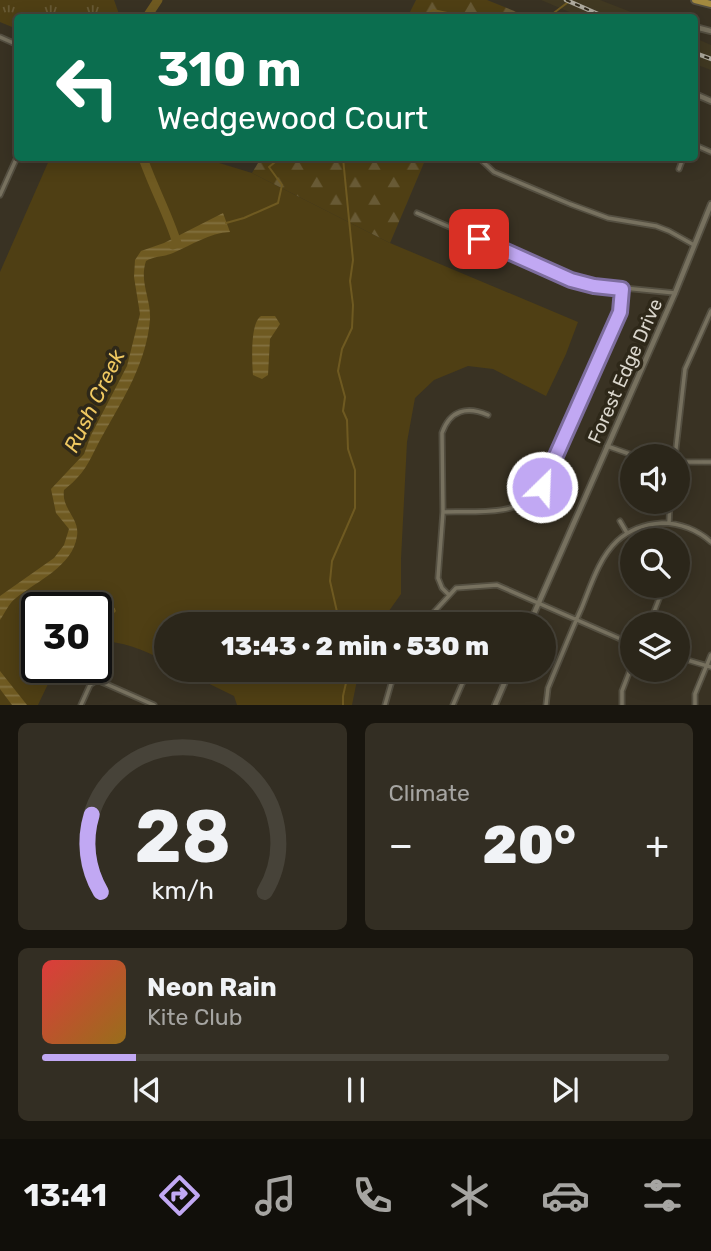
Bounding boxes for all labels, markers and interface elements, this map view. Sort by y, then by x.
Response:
text: 310 m [157,40,302,98]
icon: left [42,42,133,133]
text: Wedgewood Court [157,99,428,137]
pin [449,209,509,269]
icon: arrive [460,220,498,258]
street label: Forest Edge Drive [583,295,667,447]
water label: Rush Creek [58,344,130,456]
map controls [620,444,690,682]
button: sound [620,444,690,514]
position arrow [505,450,579,524]
button: search [620,528,690,598]
speed limit sign: 30 [21,592,112,683]
button: layers [620,612,690,682]
text: 13:43 · 2 min · 530 m [221,631,489,662]
text: Climate [389,779,470,807]
text: 28 [134,795,231,881]
text: 20° [483,814,576,876]
text: − [389,822,413,868]
text: + [645,822,669,868]
text: km/h [151,876,213,905]
text: Neon Rain [147,972,277,1003]
text: Kite Club [147,1003,242,1031]
icon: previous [128,1071,166,1109]
icon: pause [337,1071,375,1109]
icon: next [546,1071,584,1109]
icon: directions [155,1171,204,1220]
icon: music [251,1171,300,1220]
icon: phone [348,1171,397,1220]
icon: climate [445,1171,494,1220]
icon: car [541,1171,590,1220]
icon: filters [638,1171,687,1220]
text: 13:41 [24,1176,107,1214]

